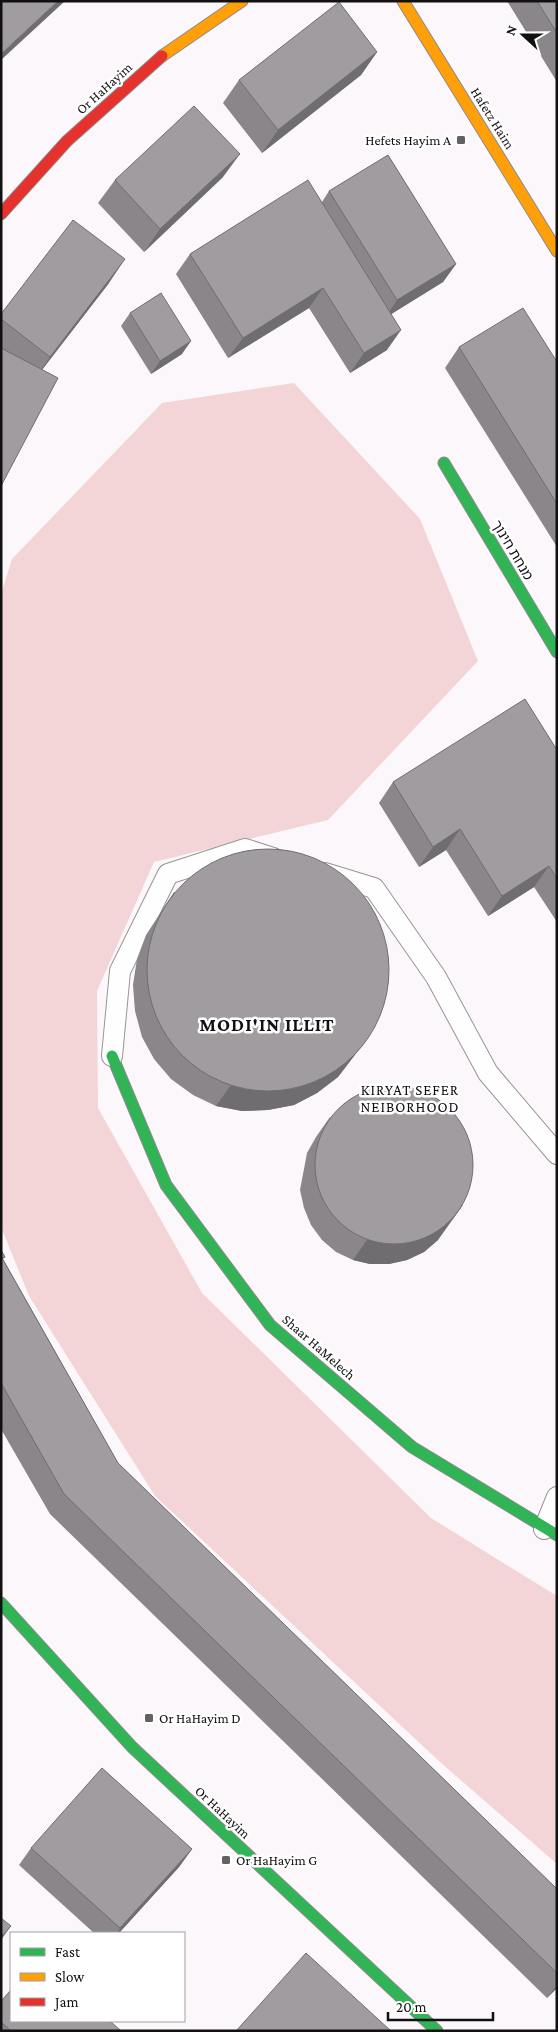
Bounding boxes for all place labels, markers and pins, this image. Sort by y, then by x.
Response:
place label: Hefets Hayim A [365,132,451,148]
marker: Hefets Hayim A [455,134,467,146]
place label: Or HaHayim D [159,1710,241,1726]
marker: Or HaHayim D [143,1712,155,1724]
place label: Or HaHayim G [236,1852,317,1868]
marker: Or HaHayim G [220,1854,232,1866]

